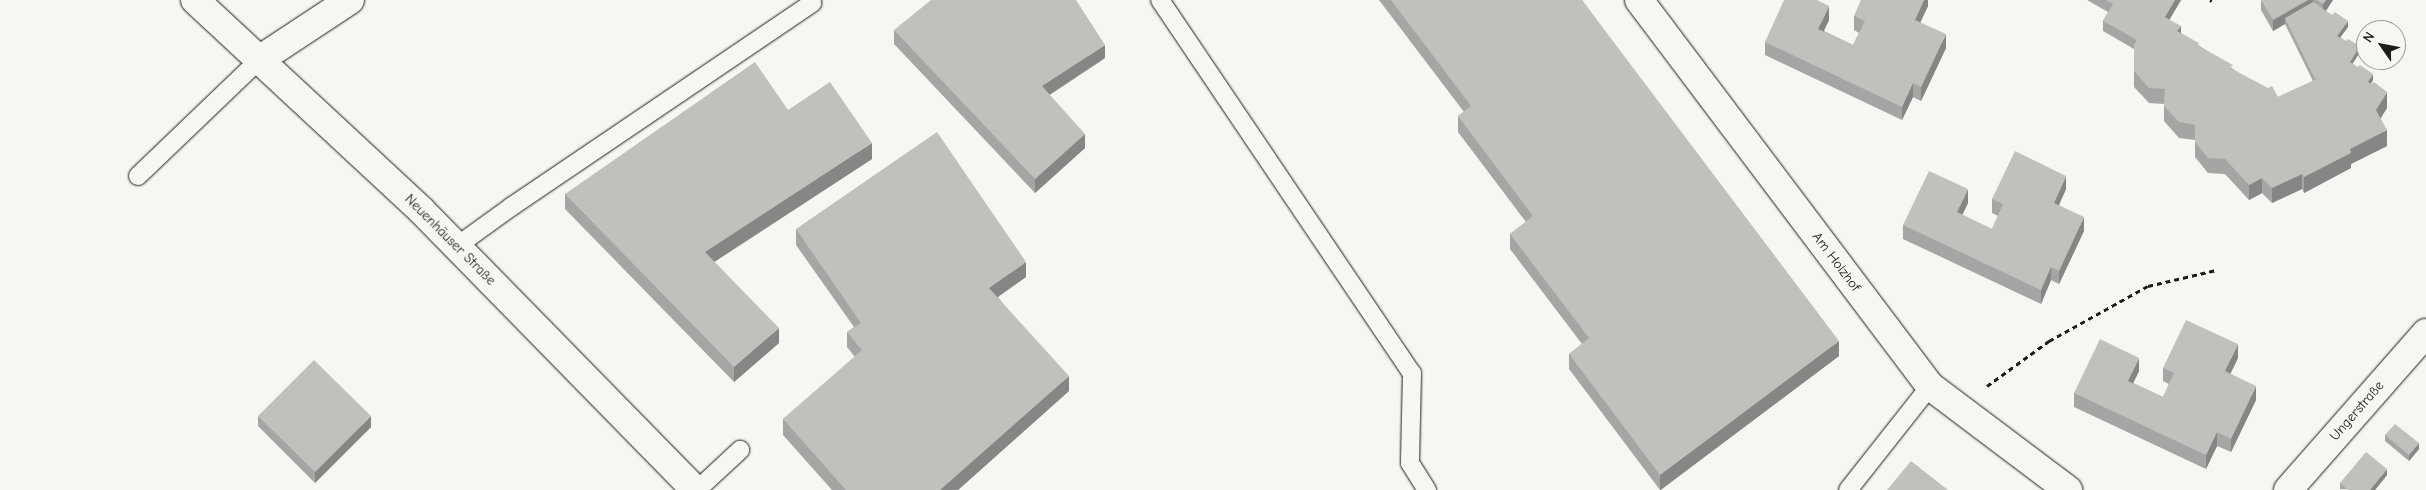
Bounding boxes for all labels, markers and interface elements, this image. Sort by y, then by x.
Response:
north arrow [2356,20,2406,70]
text: N [2359,29,2378,46]
street label: Neuenhäuser Straße [401,191,499,289]
street label: Am Holzhof [1808,229,1864,295]
street label: Ungerstraße [2326,378,2388,444]

